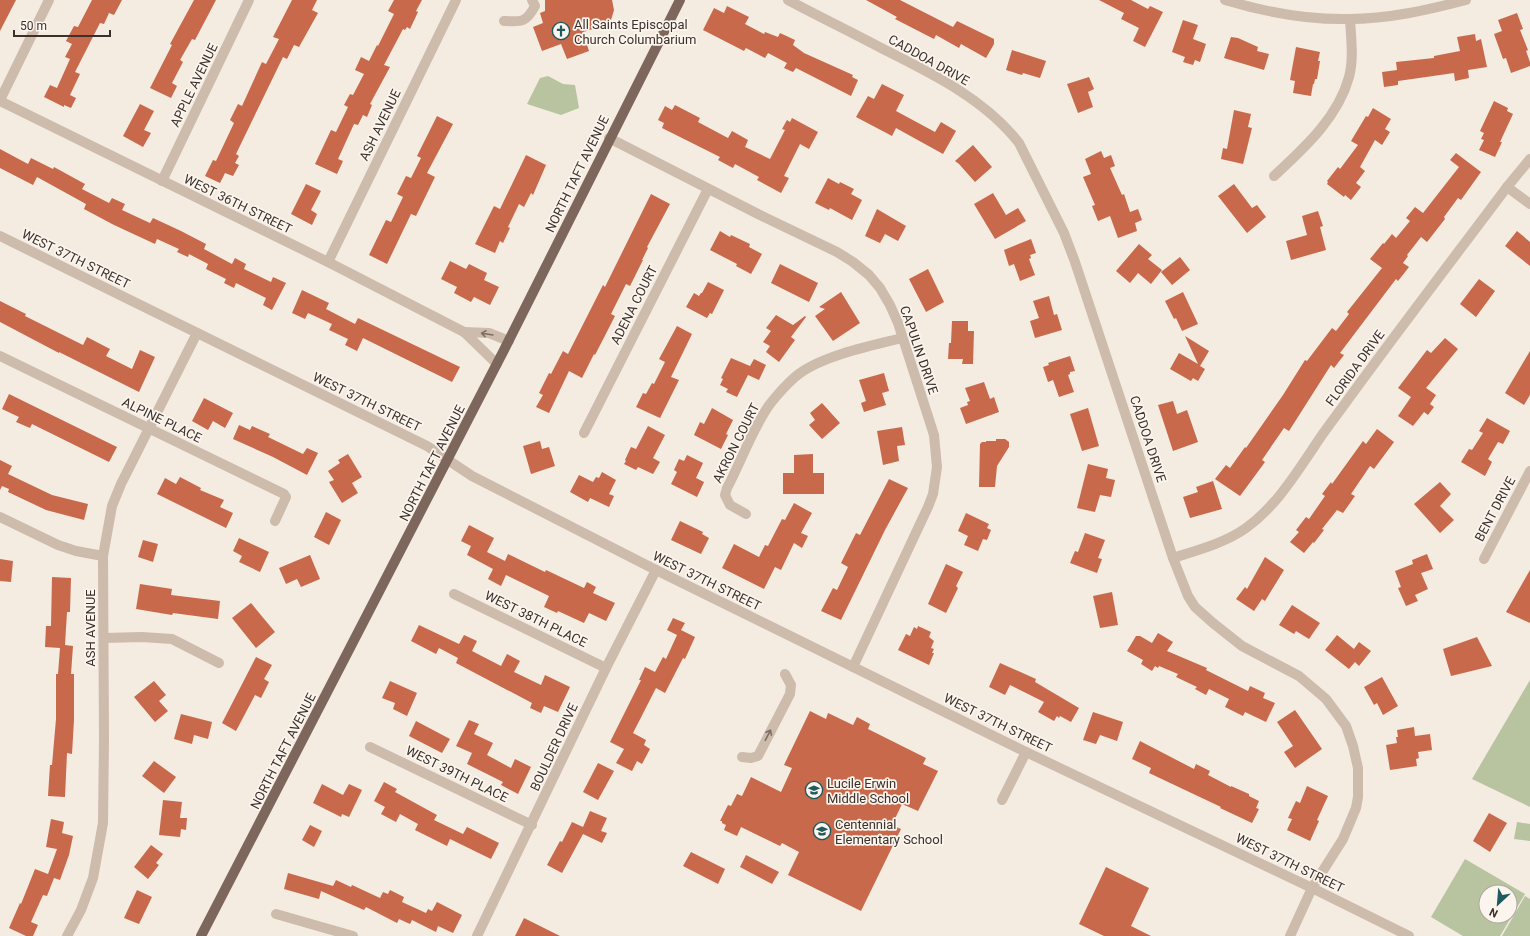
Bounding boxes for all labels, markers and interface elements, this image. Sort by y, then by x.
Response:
scale bar [14,12,110,38]
place label: All Saints Episcopal Church Columbarium [574,17,696,47]
text: 50 m [20,19,47,33]
church icon: All Saints Episcopal Church Columbarium [551,21,571,41]
street label: CADDOA DRIVE [886,32,972,88]
street label: APPLE AVENUE [167,41,221,129]
street label: ASH AVENUE [356,87,404,163]
street label: NORTH TAFT AVENUE [542,113,612,235]
street label: WEST 36TH STREET [182,171,295,237]
street label: WEST 37TH STREET [20,226,133,292]
street label: ADENA COURT [608,263,660,347]
street label: CAPULIN DRIVE [897,304,941,396]
street label: FLORIDA DRIVE [1322,327,1388,409]
one-way arrow [481,330,494,338]
street label: WEST 37TH STREET [311,369,424,435]
street label: ALPINE PLACE [120,394,204,446]
street label: CADDOA DRIVE [1127,394,1169,484]
street label: AKRON COURT [710,401,763,485]
street label: NORTH TAFT AVENUE [396,402,468,524]
street label: BENT DRIVE [1472,474,1518,544]
street label: WEST 37TH STREET [651,548,764,614]
street label: WEST 38TH PLACE [482,588,590,650]
street label: ASH AVENUE [83,589,98,667]
street label: NORTH TAFT AVENUE [247,690,319,812]
street label: WEST 37TH STREET [942,690,1055,756]
street label: BOULDER DRIVE [527,701,581,793]
one-way arrow [765,730,772,742]
street label: WEST 39TH PLACE [403,743,511,805]
place label: Lucile Erwin Middle School [827,776,909,806]
school or university icon: Lucile Erwin Middle School [804,780,824,800]
place label: Centennial Elementary School [835,817,943,847]
school or university icon: Centennial Elementary School [812,821,832,841]
street label: WEST 37TH STREET [1234,830,1347,896]
north arrow [1478,884,1518,924]
text: N [1487,905,1500,920]

